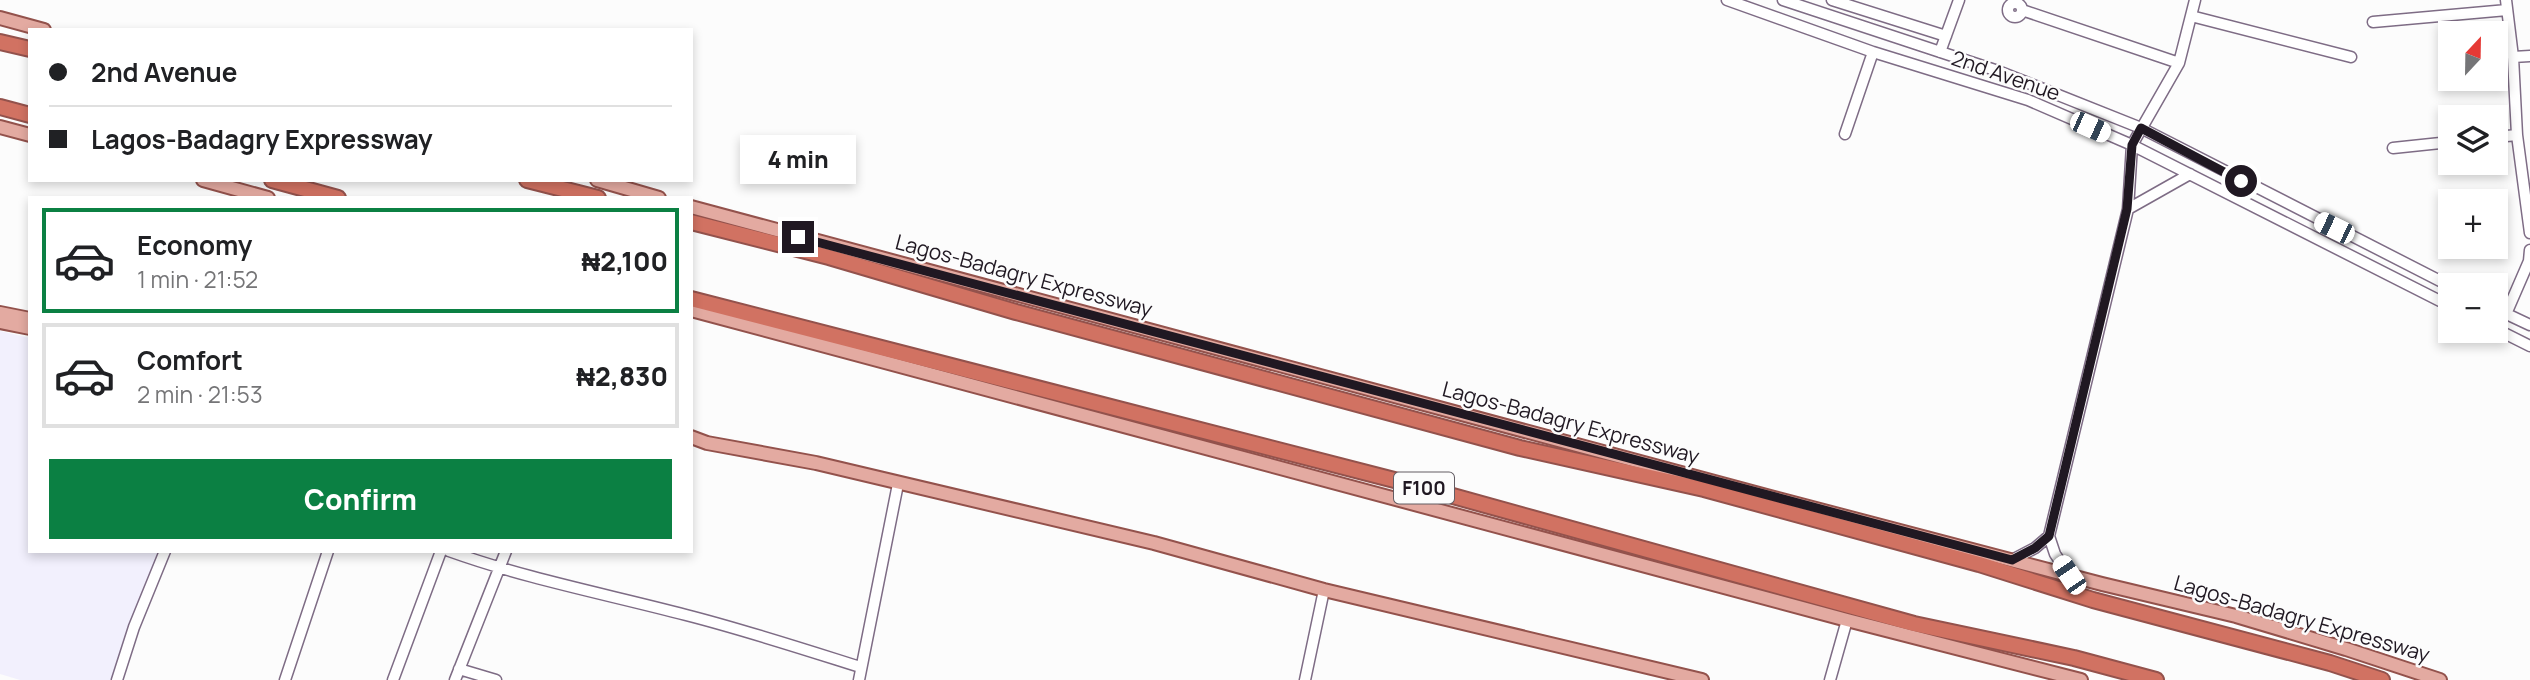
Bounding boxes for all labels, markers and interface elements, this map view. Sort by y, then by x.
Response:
north arrow [2438,21,2508,91]
map controls [2438,21,2508,343]
street label: 2nd Avenue [1948,43,2064,107]
text: 2nd Avenue [91,54,237,90]
button: layers [2438,105,2508,175]
car [2067,109,2114,145]
text: Lagos-Badagry Expressway [91,121,433,157]
callout: 4 min [740,135,856,184]
text: 4 min [767,143,829,175]
route start [2225,165,2257,197]
button: + [2438,189,2508,259]
car [2311,209,2358,247]
route end [782,221,814,253]
text: Economy [137,227,252,263]
street label: Lagos-Badagry Expressway [892,227,1156,323]
icon: car [53,229,116,292]
text: ₦2,100 [582,243,668,279]
text: 1 min · 21:52 [137,263,258,295]
button: − [2438,273,2508,343]
text: Comfort [137,342,243,378]
icon: car [53,344,116,407]
text: ₦2,830 [576,358,668,394]
street label: Lagos-Badagry Expressway [1439,374,1703,470]
text: 2 min · 21:53 [137,378,263,410]
button: Confirm [49,459,672,539]
road number: F100 [1394,472,1454,503]
car [2049,552,2090,598]
street label: Lagos-Badagry Expressway [2171,568,2433,668]

